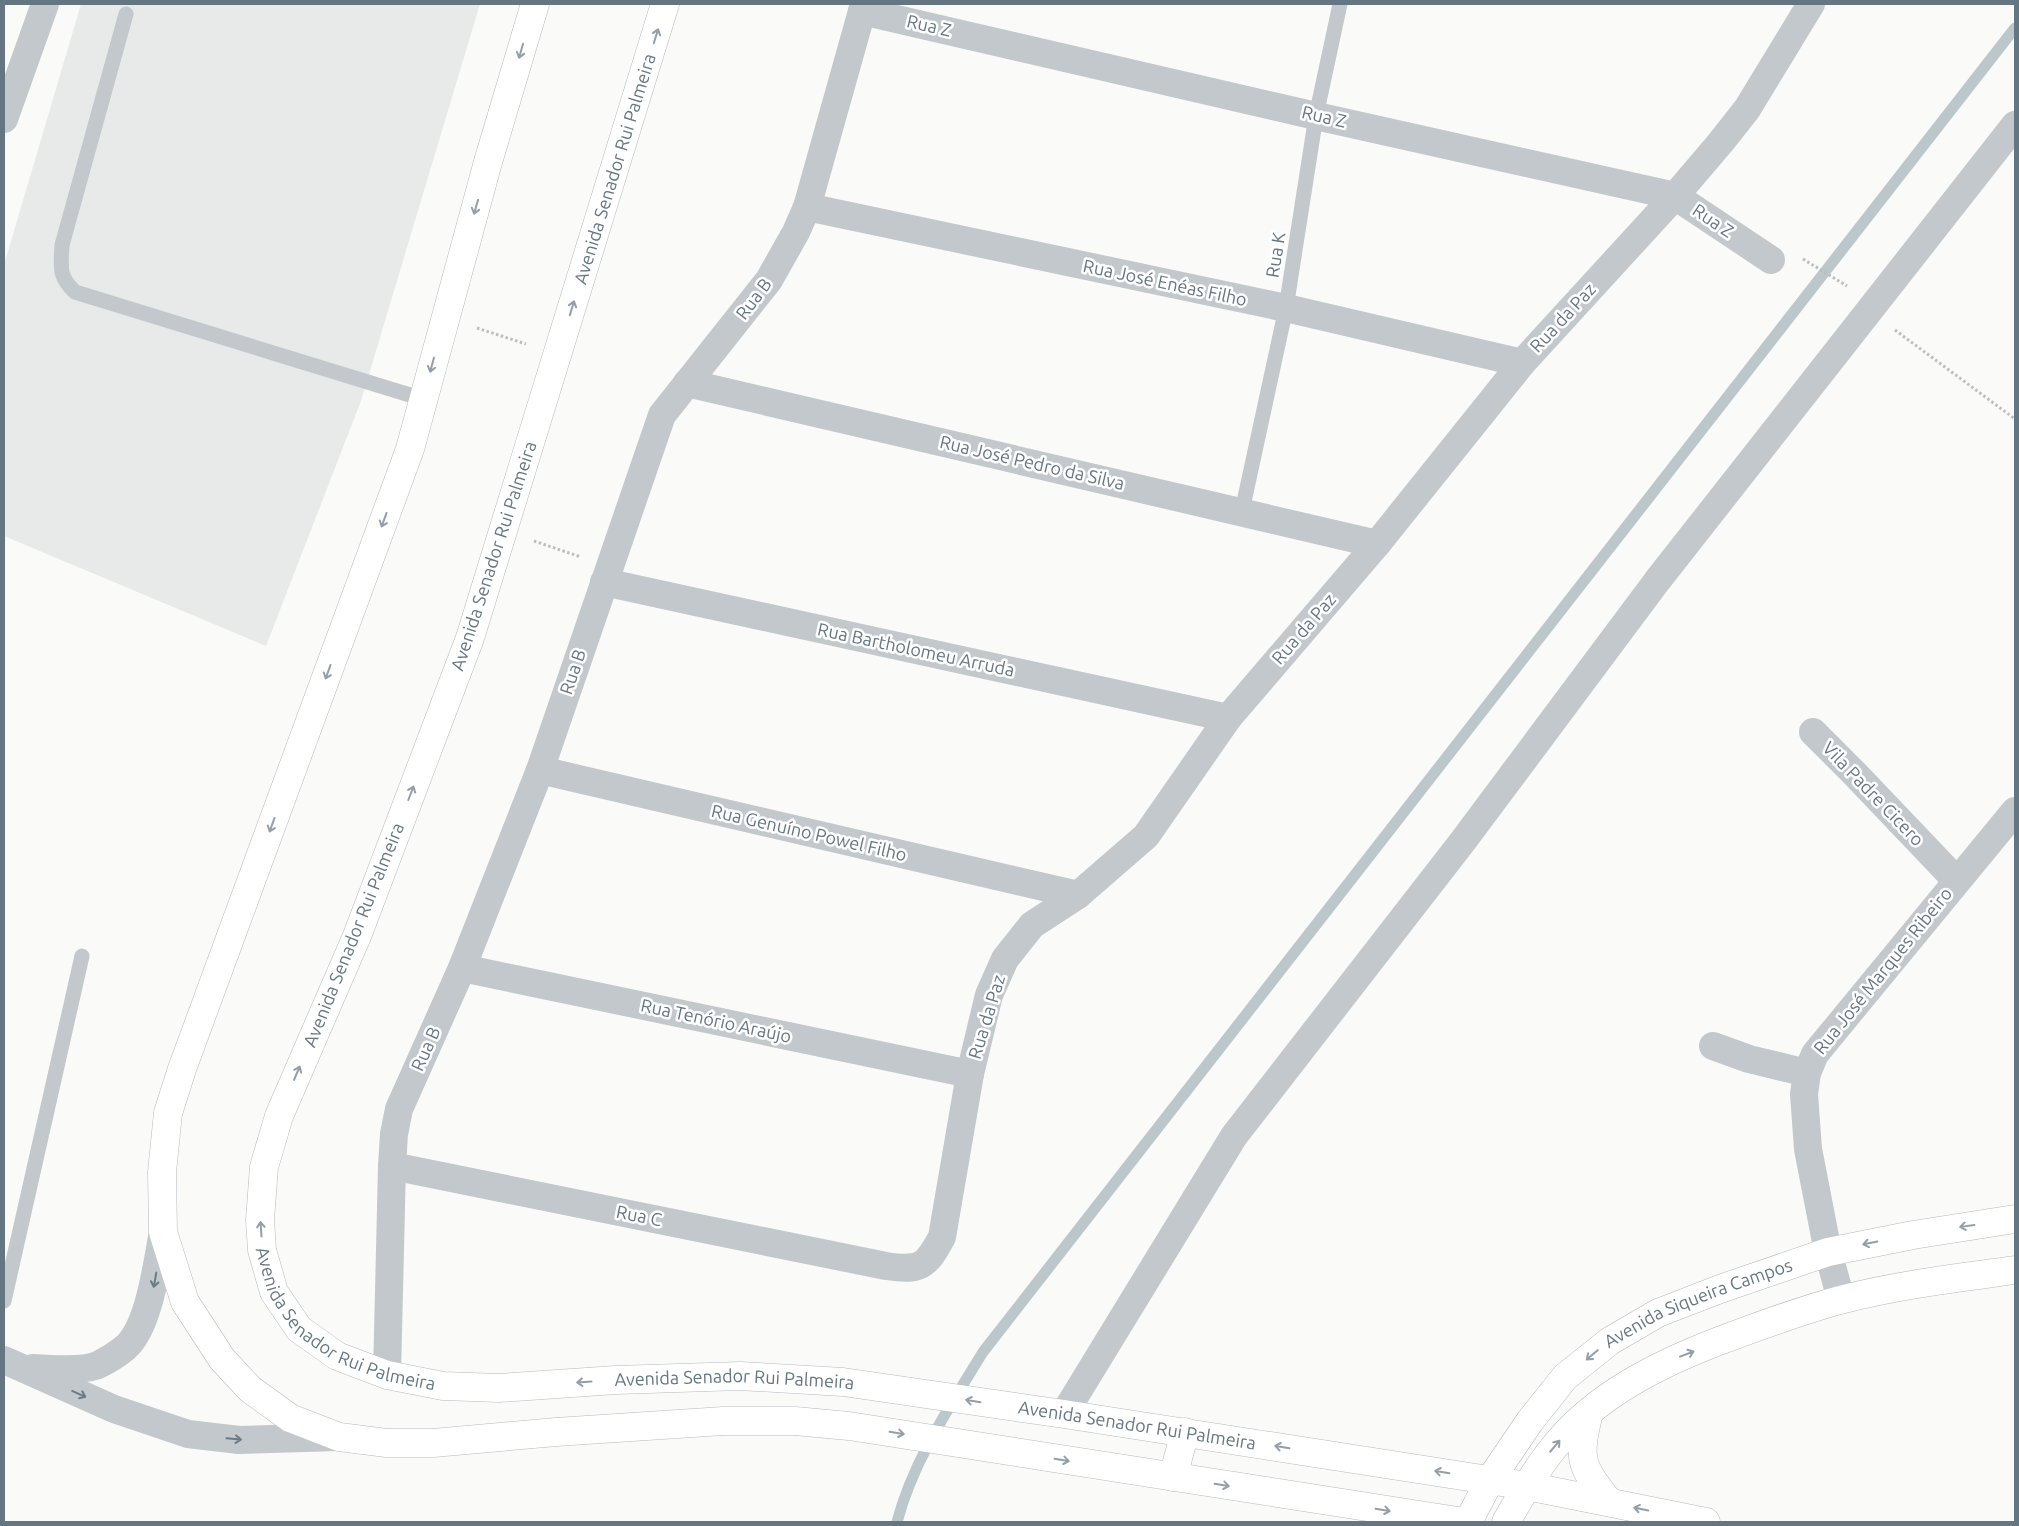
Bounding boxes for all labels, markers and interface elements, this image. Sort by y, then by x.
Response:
street label: Rua Z [905,10,953,40]
one-way arrow [651,28,661,44]
one-way arrow [516,42,526,58]
street label: Avenida Senador Rui Palmeira [569,51,659,286]
street label: Rua Z [1300,101,1348,131]
one-way arrow [471,198,480,214]
street label: Rua Z [1689,199,1738,241]
street label: Rua K [1262,231,1288,279]
street label: Rua José Enéas Filho [1081,255,1249,309]
street label: Rua B [731,274,775,323]
street label: Rua da Paz [1525,279,1599,356]
one-way arrow [568,301,577,317]
one-way arrow [427,356,437,372]
street label: Rua José Pedro da Silva [938,431,1126,493]
street label: Avenida Senador Rui Palmeira [446,438,540,673]
one-way arrow [379,511,388,527]
street label: Rua da Paz [1267,589,1339,668]
street label: Rua Bartholomeu Arruda [816,618,1016,680]
street label: Rua B [555,647,589,697]
one-way arrow [323,664,332,679]
street label: Vila Padre Cicero [1819,737,1928,849]
one-way arrow [407,786,416,801]
street label: Rua Genuíno Powel Filho [710,800,909,864]
one-way arrow [267,817,276,832]
street label: Avenida Senador Rui Palmeira [299,820,407,1050]
street label: Rua José Marques Ribeiro [1809,883,1956,1058]
street label: Rua da Paz [964,972,1008,1061]
street label: Rua Tenório Araújo [639,994,793,1046]
street label: Rua B [407,1023,444,1074]
one-way arrow [293,1066,303,1081]
street label: Rua C [615,1201,664,1229]
one-way arrow [256,1222,265,1238]
one-way arrow [1959,1222,1975,1232]
one-way arrow [1863,1239,1879,1249]
street label: Avenida Senador Rui Palmeira [253,1244,437,1393]
street label: Avenida Siqueira Campos [1600,1254,1795,1351]
one-way arrow [149,1271,159,1287]
one-way arrow [1679,1348,1694,1358]
one-way arrow [1586,1349,1599,1360]
street label: Avenida Senador Rui Palmeira [614,1365,856,1393]
one-way arrow [576,1377,592,1386]
one-way arrow [71,1389,86,1399]
one-way arrow [966,1396,982,1406]
street label: Avenida Senador Rui Palmeira [1017,1397,1258,1453]
one-way arrow [889,1429,905,1439]
one-way arrow [226,1434,242,1444]
one-way arrow [1550,1440,1561,1453]
one-way arrow [1274,1442,1290,1452]
one-way arrow [1053,1455,1069,1465]
one-way arrow [1435,1467,1451,1477]
one-way arrow [1214,1480,1230,1490]
one-way arrow [1633,1504,1649,1513]
one-way arrow [1374,1505,1390,1515]

